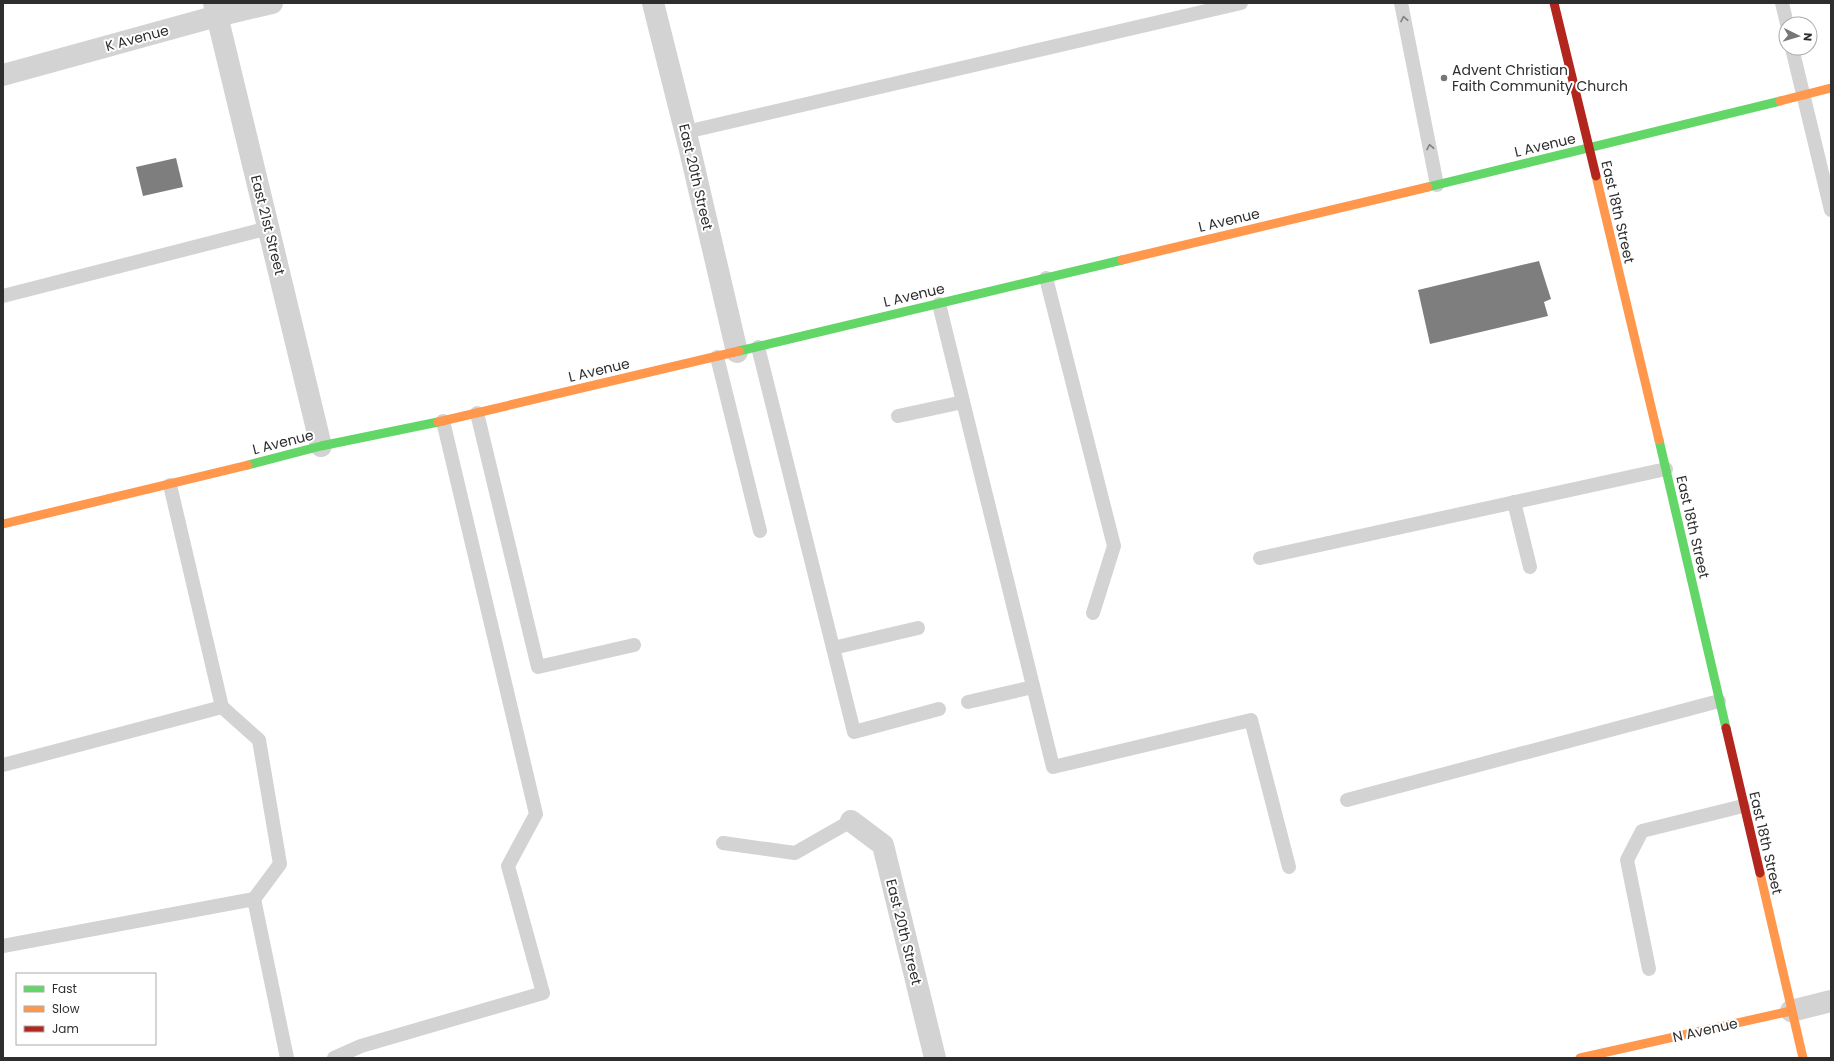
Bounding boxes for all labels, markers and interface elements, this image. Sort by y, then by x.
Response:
one-way arrow [1400,16,1409,22]
north arrow [1778,16,1818,56]
street label: K Avenue [103,20,171,56]
text: N [1800,32,1816,42]
place label: Advent Christian Faith Community Church [1452,60,1628,96]
marker: Advent Christian Faith Community Church [1439,73,1449,83]
street label: East 20th Street [674,122,718,232]
street label: L Avenue [1512,128,1578,162]
one-way arrow [1426,143,1434,150]
street label: East 18th Street [1596,159,1640,265]
street label: East 21st Street [246,173,290,277]
street label: L Avenue [1196,203,1262,237]
street label: L Avenue [881,278,947,312]
street label: L Avenue [566,353,632,387]
street label: L Avenue [250,425,316,459]
street label: East 18th Street [1671,474,1715,580]
street label: East 18th Street [1744,790,1788,896]
street label: East 20th Street [881,877,927,987]
legend [16,973,156,1045]
text: Fast [52,980,77,997]
text: Slow [52,1000,80,1017]
street label: N Avenue [1671,1013,1740,1047]
text: Jam [52,1020,79,1037]

